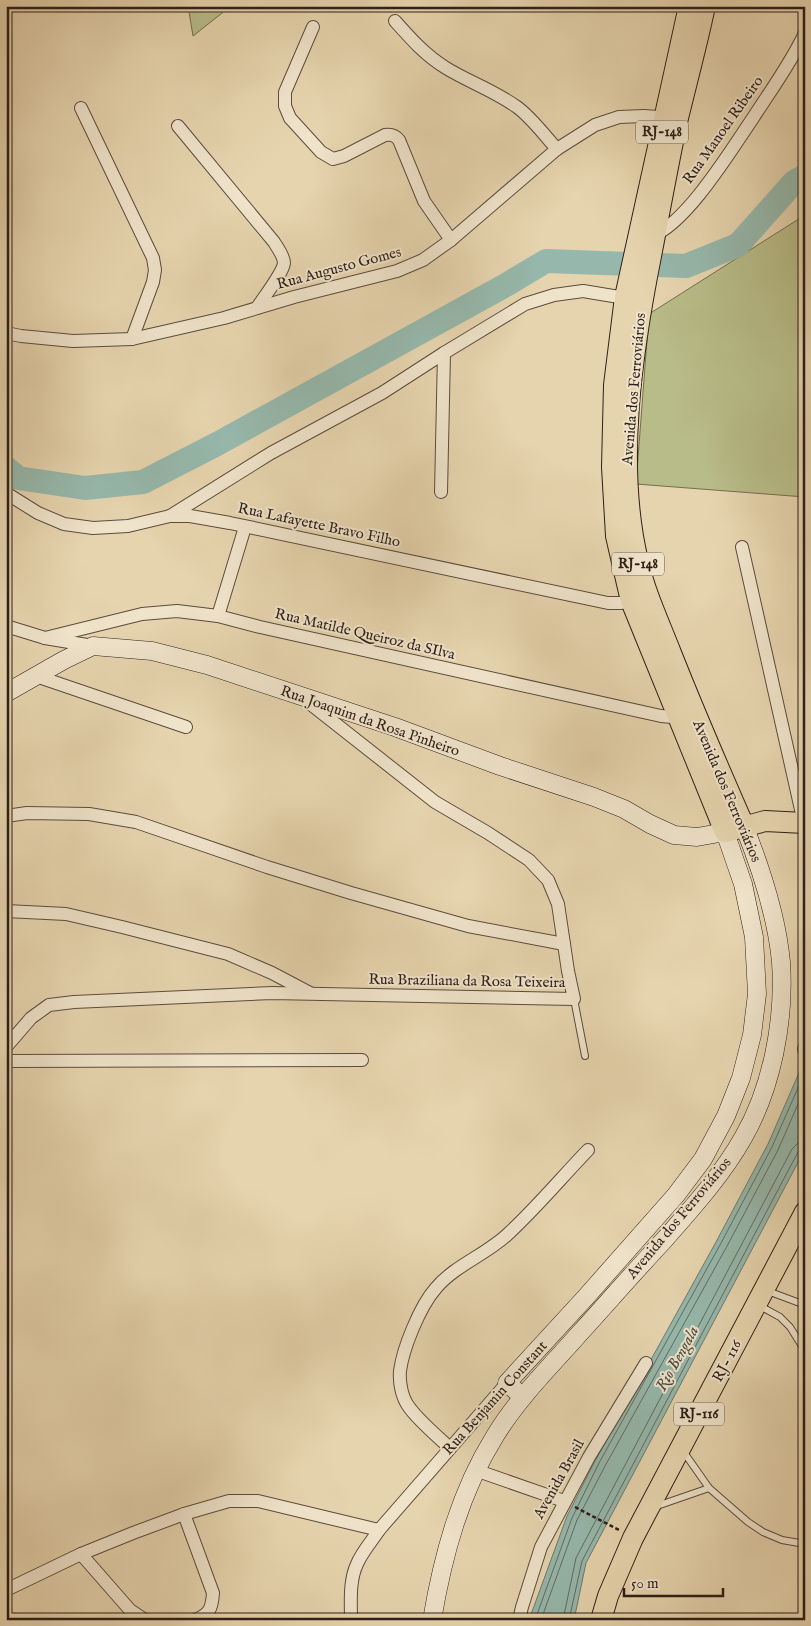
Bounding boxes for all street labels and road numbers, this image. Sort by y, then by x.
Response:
street label: Rua Manoel Ribeiro [679,72,767,188]
road number: RJ-148 [636,120,688,144]
street label: Rua Augusto Gomes [275,242,403,294]
street label: Avenida dos Ferroviários [618,312,650,467]
street label: Rua Lafayette Bravo Filho [236,498,402,552]
road number: RJ-148 [612,552,664,576]
street label: Rua Matilde Queiroz da SIlva [273,604,458,664]
street label: Rua Joaquim da Rosa Pinheiro [278,681,462,761]
street label: Avenida dos Ferroviários [688,716,766,865]
street label: Rua Braziliana da Rosa Teixeira [368,970,566,992]
street label: Avenida dos Ferroviários [622,1153,735,1283]
street label: RJ- 116 [708,1336,746,1385]
street label: Rua Benjamin Constant [439,1337,551,1459]
road number: RJ-116 [674,1402,724,1426]
street label: Avenida Brasil [529,1435,589,1523]

